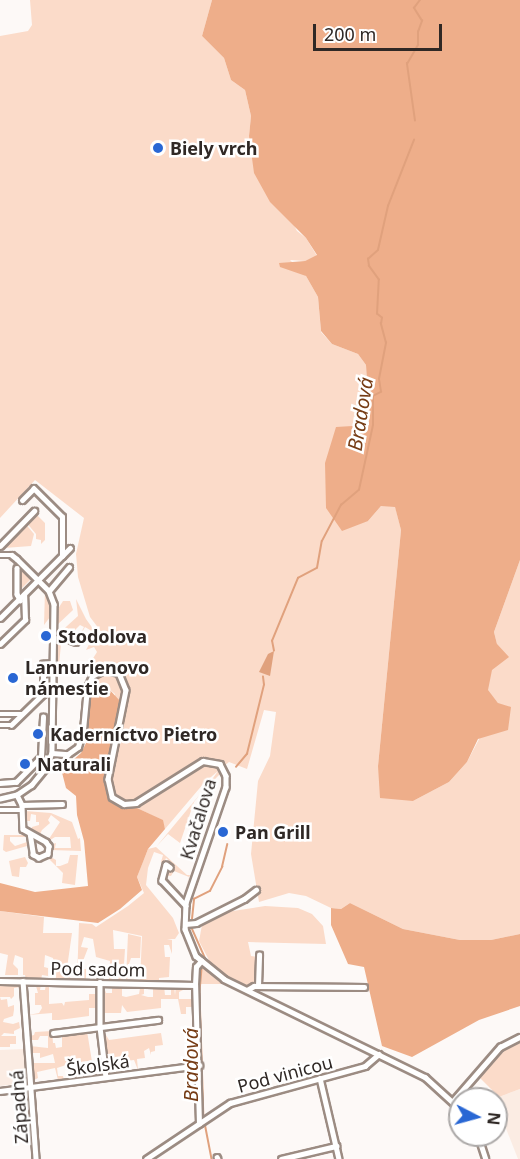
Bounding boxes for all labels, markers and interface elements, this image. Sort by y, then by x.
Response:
scale bar [316,12,445,50]
text: 200 m [324,22,376,46]
place label: Biely vrch [170,137,257,159]
marker: Biely vrch [151,141,165,155]
water label: Bradová [342,376,378,452]
place label: Stodolova [58,625,147,647]
marker: Stodolova [39,629,53,643]
place label: Lannurienovo námestie [25,657,149,700]
marker: Lannurienovo námestie [6,671,20,685]
place label: Kaderníctvo Pietro [50,723,217,745]
marker: Kaderníctvo Pietro [31,727,45,741]
place label: Naturali [37,753,111,775]
marker: Naturali [18,757,32,771]
street label: Kvačalova [175,776,221,862]
place label: Pan Grill [235,821,311,843]
marker: Pan Grill [216,825,230,839]
street label: Pod sadom [50,957,146,981]
water label: Bradová [178,1028,202,1102]
street label: Školská [65,1050,131,1080]
street label: Pod vinicou [235,1051,335,1097]
street label: Západná [6,1069,32,1145]
north arrow [448,1087,508,1147]
text: N [482,1111,506,1126]

